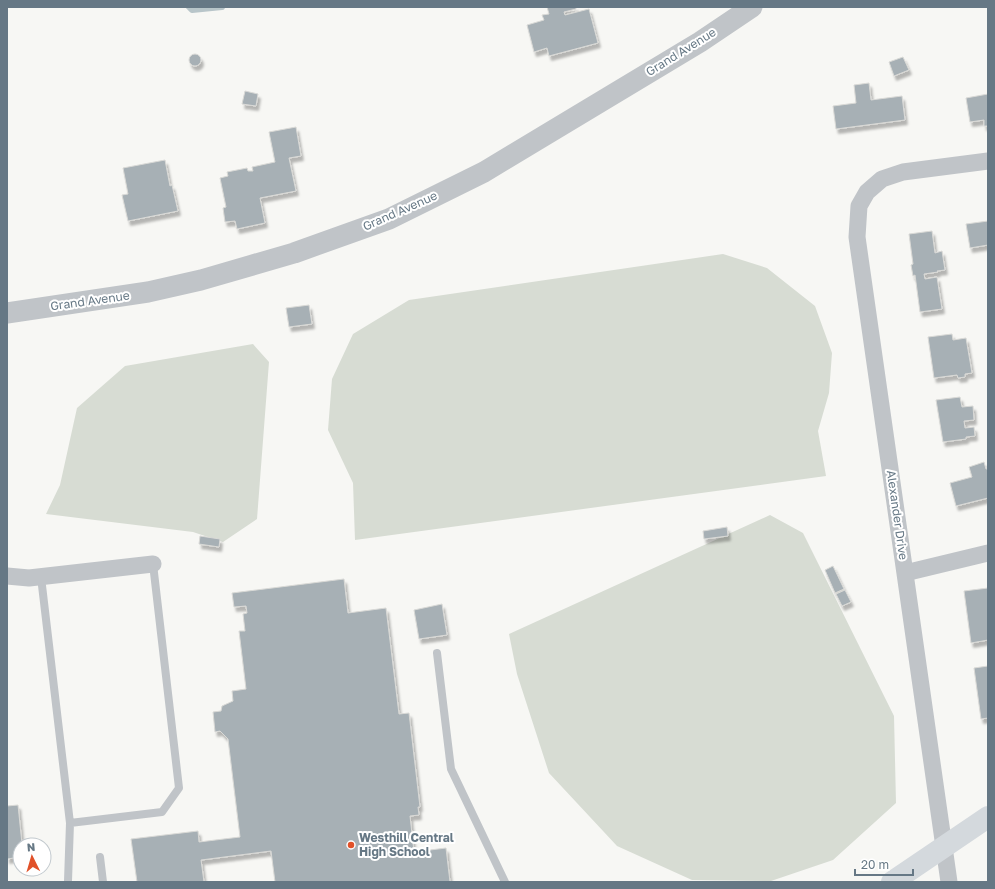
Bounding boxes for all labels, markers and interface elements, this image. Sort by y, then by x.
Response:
street label: Grand Avenue [643,24,719,79]
street label: Grand Avenue [360,187,439,234]
street label: Grand Avenue [49,288,131,313]
street label: Alexander Drive [884,469,911,561]
place label: Westhill Central High School [359,830,454,859]
north arrow [12,837,52,877]
text: N [26,840,36,853]
marker: Westhill Central High School [346,840,356,850]
scale bar [855,851,913,877]
text: 20 m [861,857,889,872]

